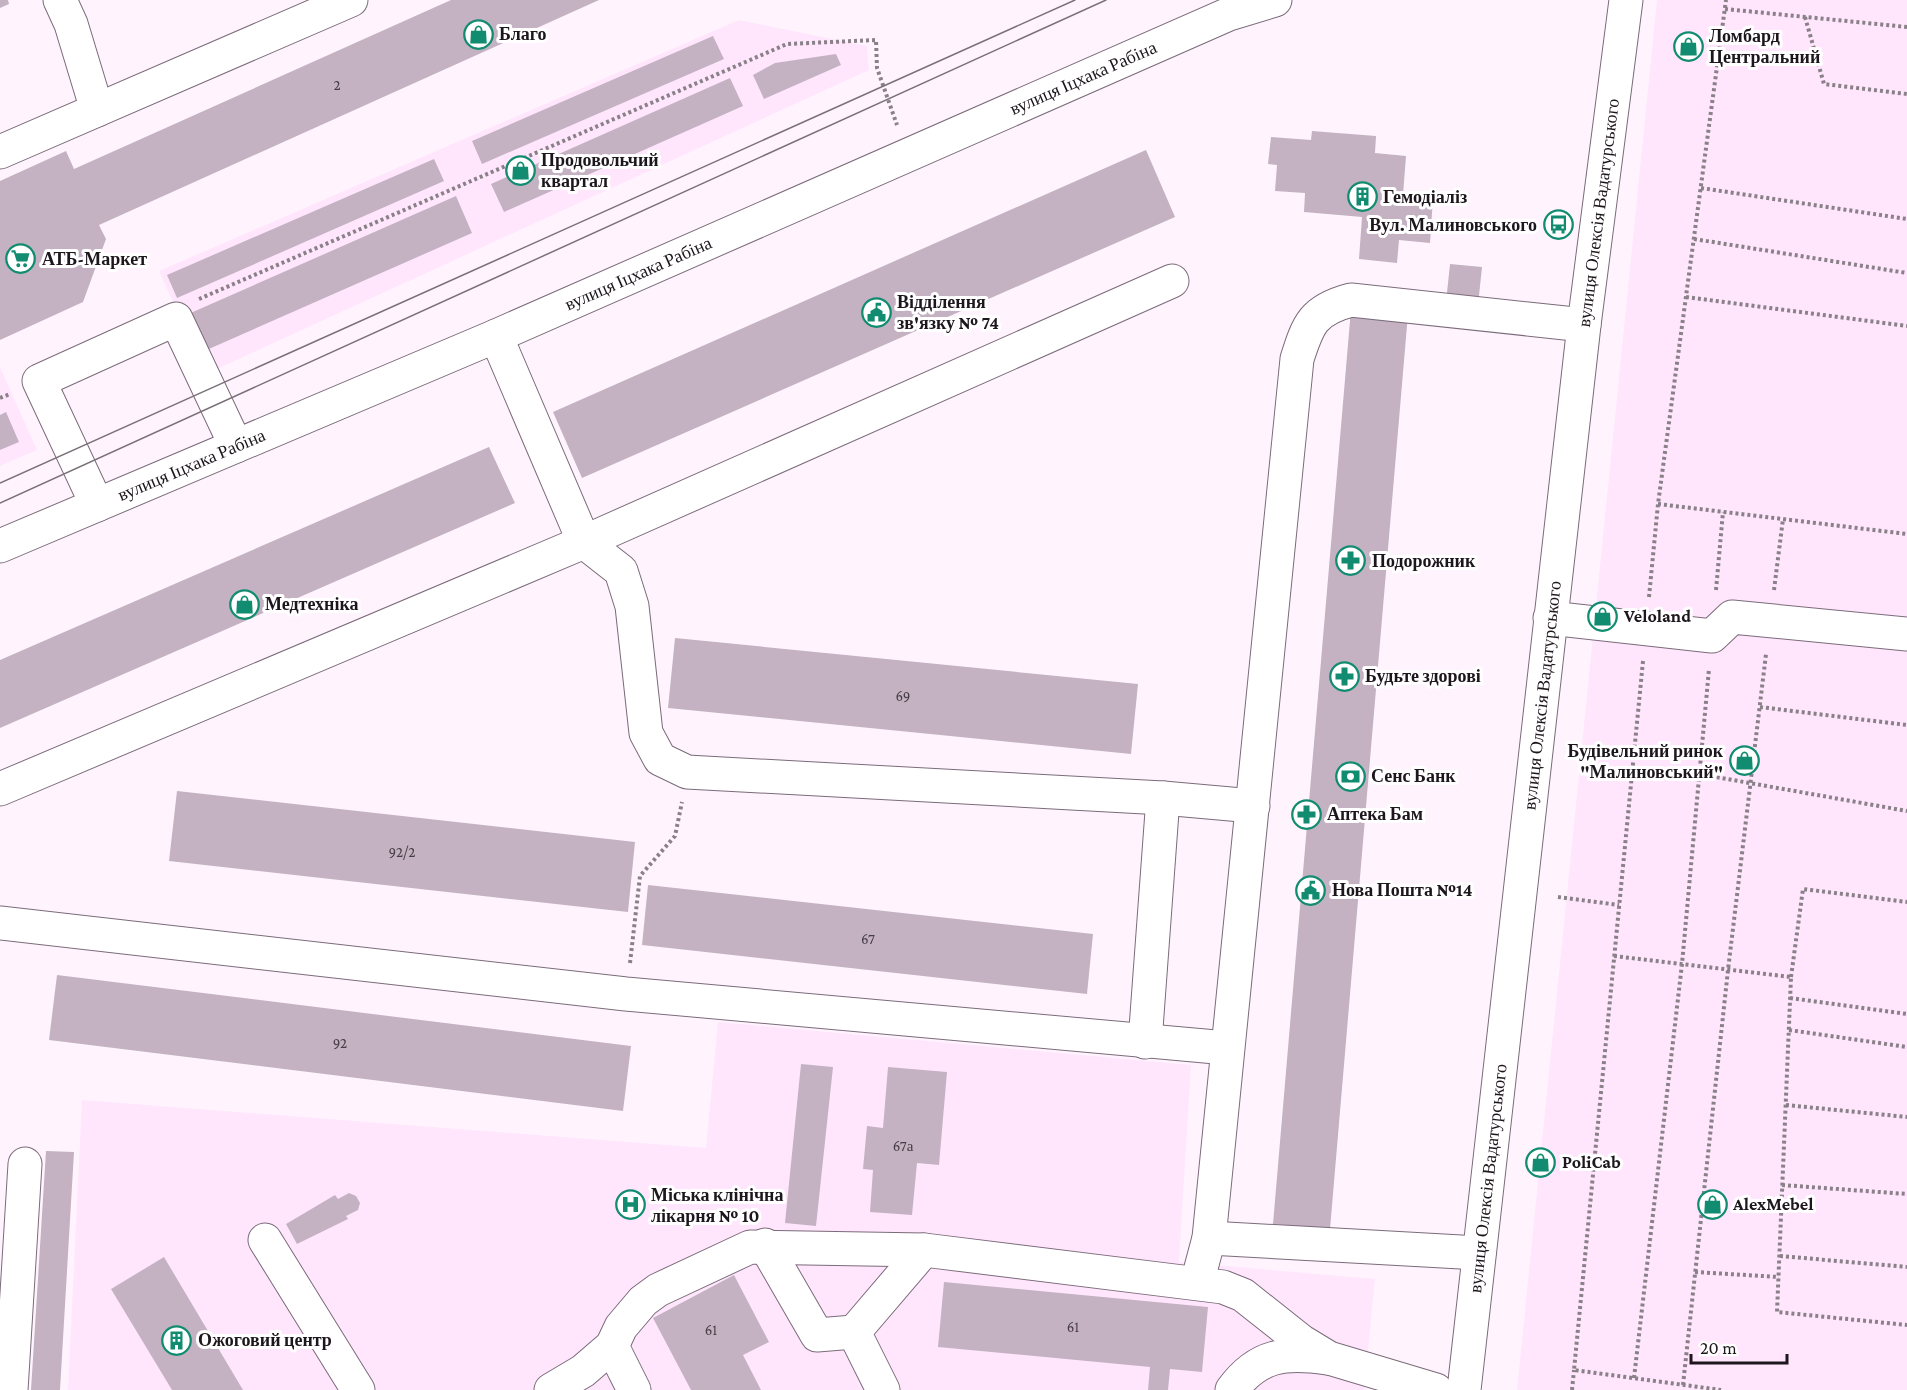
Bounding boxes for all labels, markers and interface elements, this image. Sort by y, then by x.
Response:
shop icon: Благо [462,18,494,50]
place label: Благо [499,24,547,44]
place label: Ломбард Центральний [1709,26,1820,67]
shop icon: Ломбард Центральний [1672,30,1704,62]
street label: вулиця Іцхака Рабіна [1007,37,1160,119]
house number: 2 [333,77,341,93]
street label: вулиця Олексія Вадатурського [1574,97,1623,328]
place label: Продовольчий квартал [541,150,659,191]
shop icon: Продовольчий квартал [504,154,536,186]
building icon: Гемодіаліз [1346,181,1378,213]
place label: Гемодіаліз [1383,187,1467,207]
bus stop icon: Вул. Малиновського [1542,209,1574,241]
place label: Вул. Малиновського [1369,215,1537,235]
street label: вулиця Іцхака Рабіна [562,233,715,314]
supermarket icon: АТБ-Маркет [5,243,37,275]
place label: АТБ-Маркет [42,249,147,269]
place label: Відділення зв'язку № 74 [897,292,999,333]
public building icon: Відділення зв'язку № 74 [860,296,892,328]
street label: вулиця Іцхака Рабіна [115,425,268,505]
pharmacy icon: Подорожник [1335,545,1367,577]
place label: Подорожник [1372,551,1476,571]
street label: вулиця Олексія Вадатурського [1519,580,1565,811]
shop icon: Медтехніка [228,588,260,620]
place label: Медтехніка [265,594,359,614]
shop icon: Veloland [1587,600,1619,632]
place label: Veloland [1623,606,1691,626]
pharmacy icon: Будьте здорові [1328,660,1360,692]
place label: Будьте здорові [1365,666,1481,686]
house number: 69 [896,688,910,704]
place label: Будівельний ринок "Малиновський" [1568,741,1724,782]
shop icon: Будівельний ринок "Малиновський" [1728,745,1760,777]
bank icon: Сенс Банк [1334,760,1366,792]
place label: Сенс Банк [1371,766,1456,786]
pharmacy icon: Аптека Бам [1290,798,1322,830]
place label: Аптека Бам [1327,804,1423,824]
house number: 92/2 [389,844,415,860]
public building icon: Нова Пошта №14 [1295,874,1327,906]
place label: Нова Пошта №14 [1332,880,1473,900]
house number: 67 [861,931,875,947]
house number: 92 [333,1035,347,1051]
street label: вулиця Олексія Вадатурського [1465,1063,1511,1294]
house number: 67а [893,1138,914,1154]
shop icon: PoliCab [1525,1146,1557,1178]
place label: PoliCab [1562,1152,1621,1172]
place label: Міська клінічна лікарня № 10 [651,1185,783,1226]
shop icon: AlexMebel [1696,1188,1728,1220]
hospital icon: Міська клінічна лікарня № 10 [614,1189,646,1221]
place label: AlexMebel [1732,1194,1813,1214]
house number: 61 [1067,1319,1079,1335]
house number: 61 [705,1322,717,1338]
building icon: Ожоговий центр [161,1324,193,1356]
scale bar [1691,1327,1787,1365]
place label: Ожоговий центр [198,1330,332,1350]
text: 20 m [1700,1338,1737,1358]

